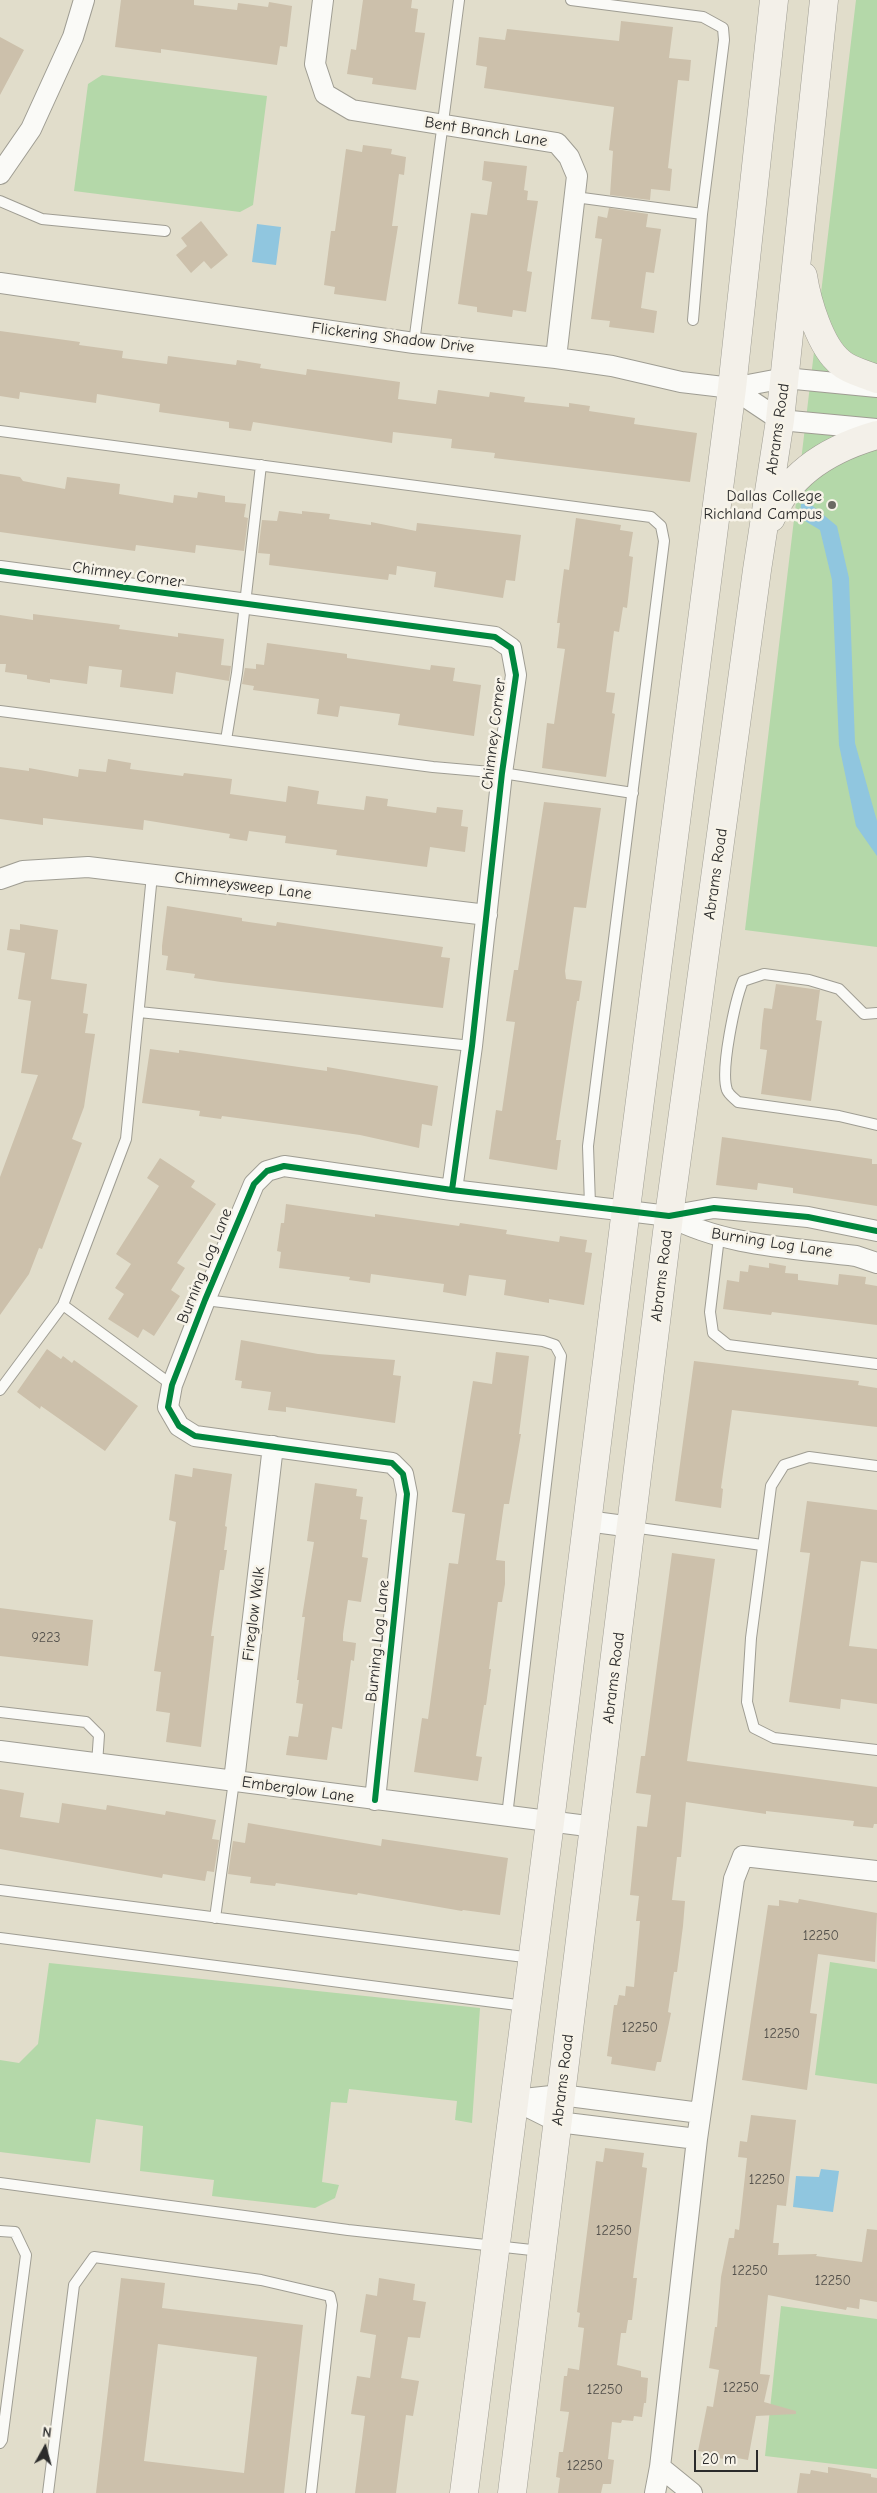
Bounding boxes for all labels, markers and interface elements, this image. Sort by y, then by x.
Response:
street label: Bent Branch Lane [423,113,549,151]
street label: Flickering Shadow Drive [310,318,476,358]
street label: Abrams Road [762,382,794,476]
place label: Dallas College Richland Campus [703,486,822,524]
marker: Dallas College Richland Campus [826,499,838,511]
street label: Chimney Corner [71,558,185,592]
street label: Chimney Corner [478,677,510,791]
street label: Abrams Road [700,827,732,921]
street label: Chimneysweep Lane [173,868,313,904]
street label: Burning Log Lane [173,1206,237,1326]
street label: Burning Log Lane [710,1224,834,1262]
street label: Abrams Road [647,1229,677,1323]
street label: Fireglow Walk [239,1566,269,1662]
street label: Burning Log Lane [362,1579,394,1703]
house number: 9223 [31,1630,61,1646]
street label: Abrams Road [599,1631,629,1725]
street label: Emberglow Lane [241,1773,355,1807]
house number: 12250 [803,1928,839,1944]
house number: 12250 [622,2020,658,2036]
house number: 12250 [764,2026,800,2042]
street label: Abrams Road [548,2033,578,2127]
house number: 12250 [749,2172,785,2188]
house number: 12250 [596,2223,632,2239]
house number: 12250 [732,2263,768,2279]
house number: 12250 [815,2273,851,2289]
house number: 12250 [723,2380,759,2396]
house number: 12250 [587,2382,623,2398]
north arrow [20,2423,70,2473]
text: N [41,2424,52,2442]
scale bar [697,2440,761,2472]
text: 20 m [702,2450,736,2468]
house number: 12250 [567,2458,603,2474]

